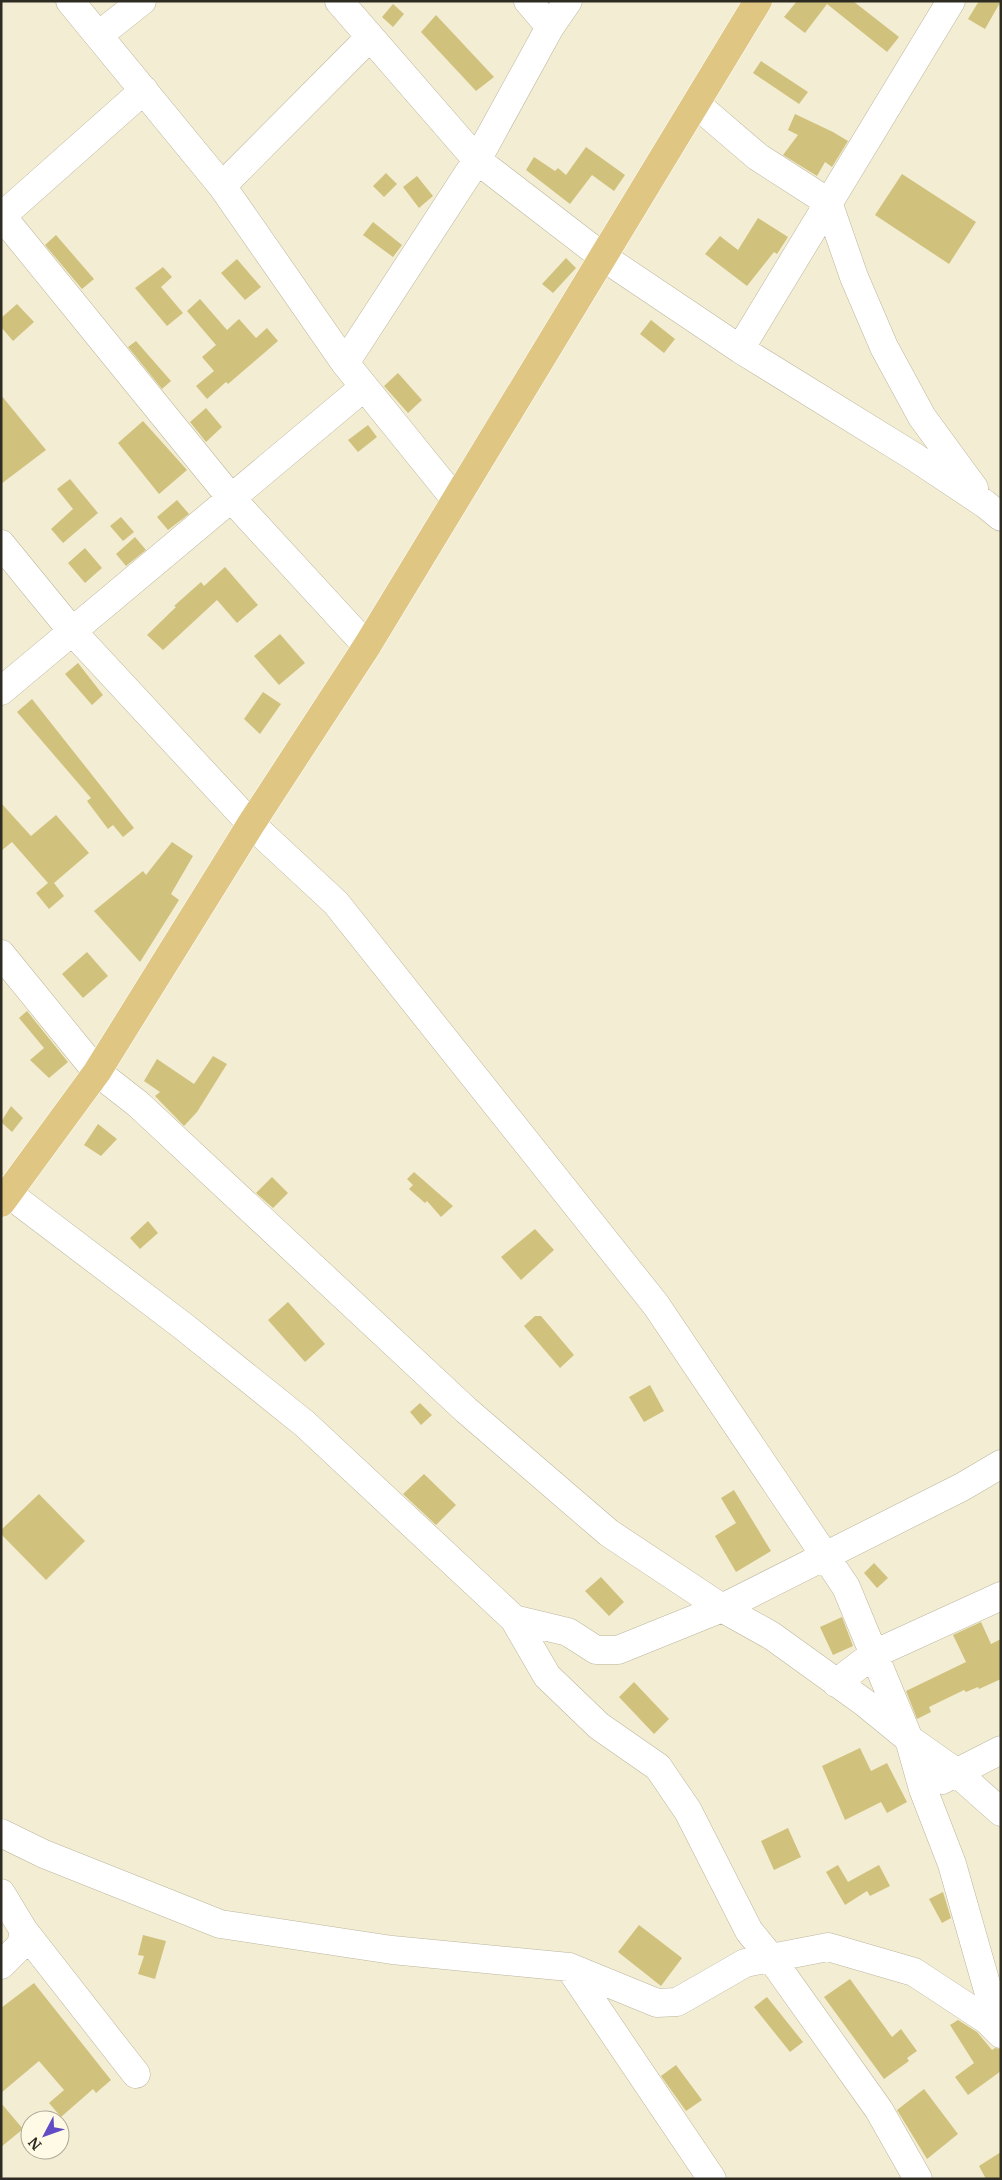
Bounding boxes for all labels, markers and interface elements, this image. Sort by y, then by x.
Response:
north arrow [20,2110,70,2160]
text: N [25,2133,46,2154]

